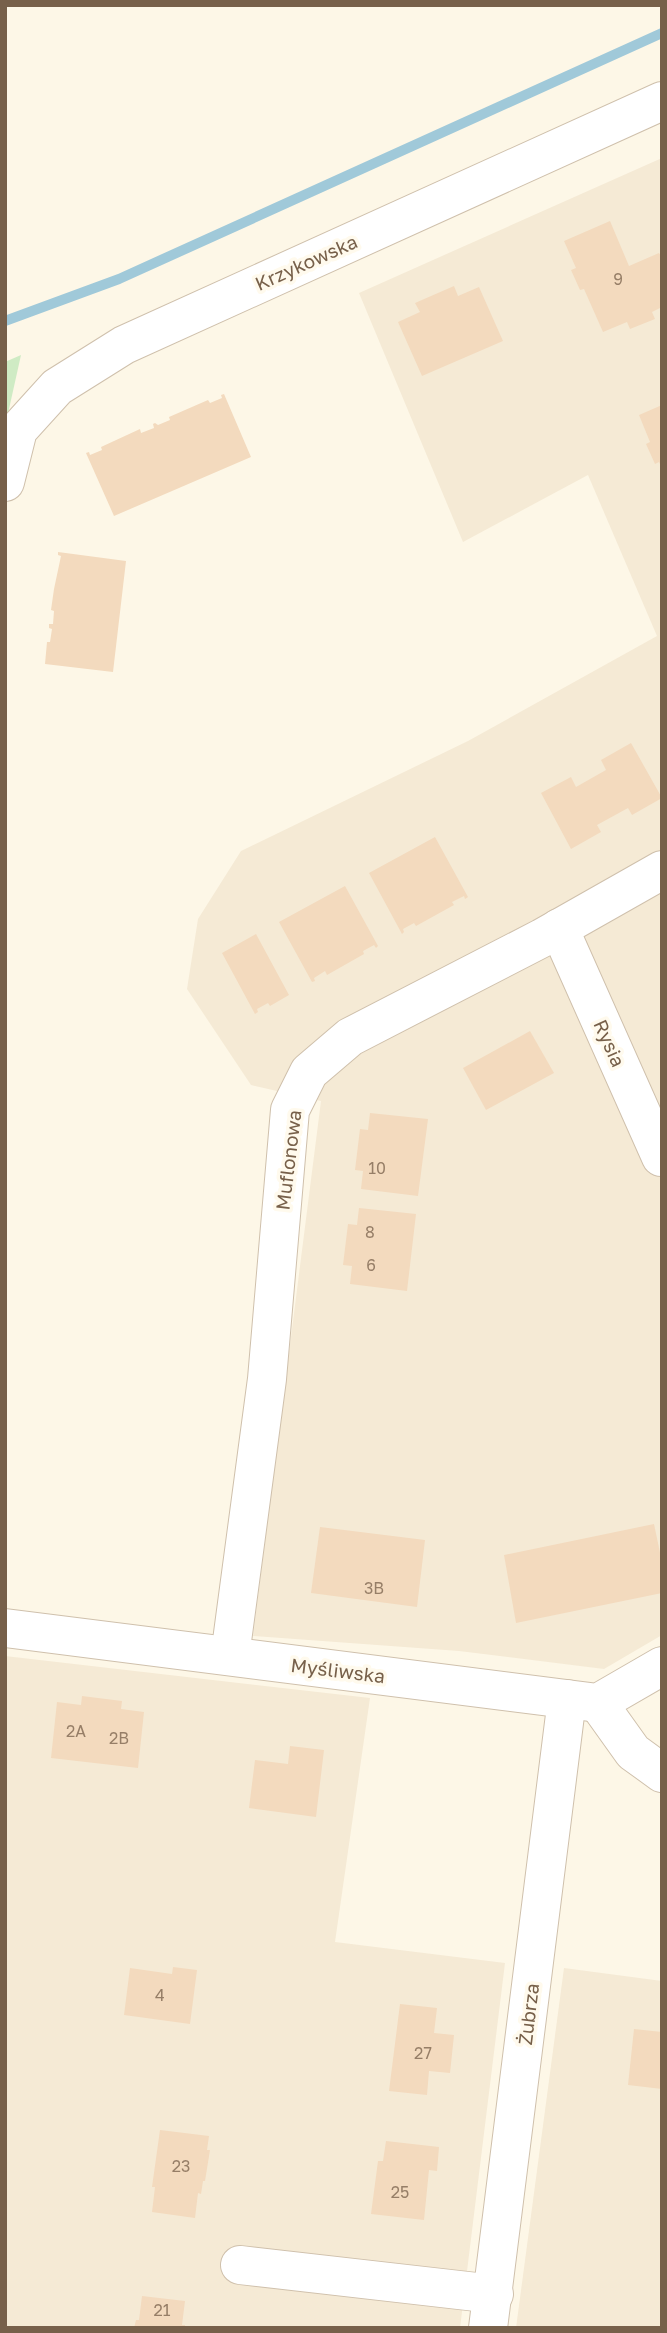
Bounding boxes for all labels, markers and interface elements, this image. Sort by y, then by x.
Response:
street label: Krzykowska [251,229,361,295]
house number: 9 [613,269,623,289]
street label: Rysia [589,1016,631,1070]
street label: Muflonowa [270,1109,306,1211]
house number: 10 [368,1158,386,1178]
house number: 8 [365,1222,375,1242]
house number: 6 [366,1255,376,1275]
house number: 3B [364,1578,384,1598]
street label: Myśliwska [289,1653,387,1687]
house number: 2A [66,1721,86,1741]
house number: 2B [109,1728,129,1748]
street label: Żubrza [513,1982,543,2046]
house number: 4 [155,1985,165,2005]
house number: 27 [414,2043,432,2063]
house number: 23 [172,2156,190,2176]
house number: 25 [391,2182,409,2202]
house number: 21 [153,2300,171,2320]

